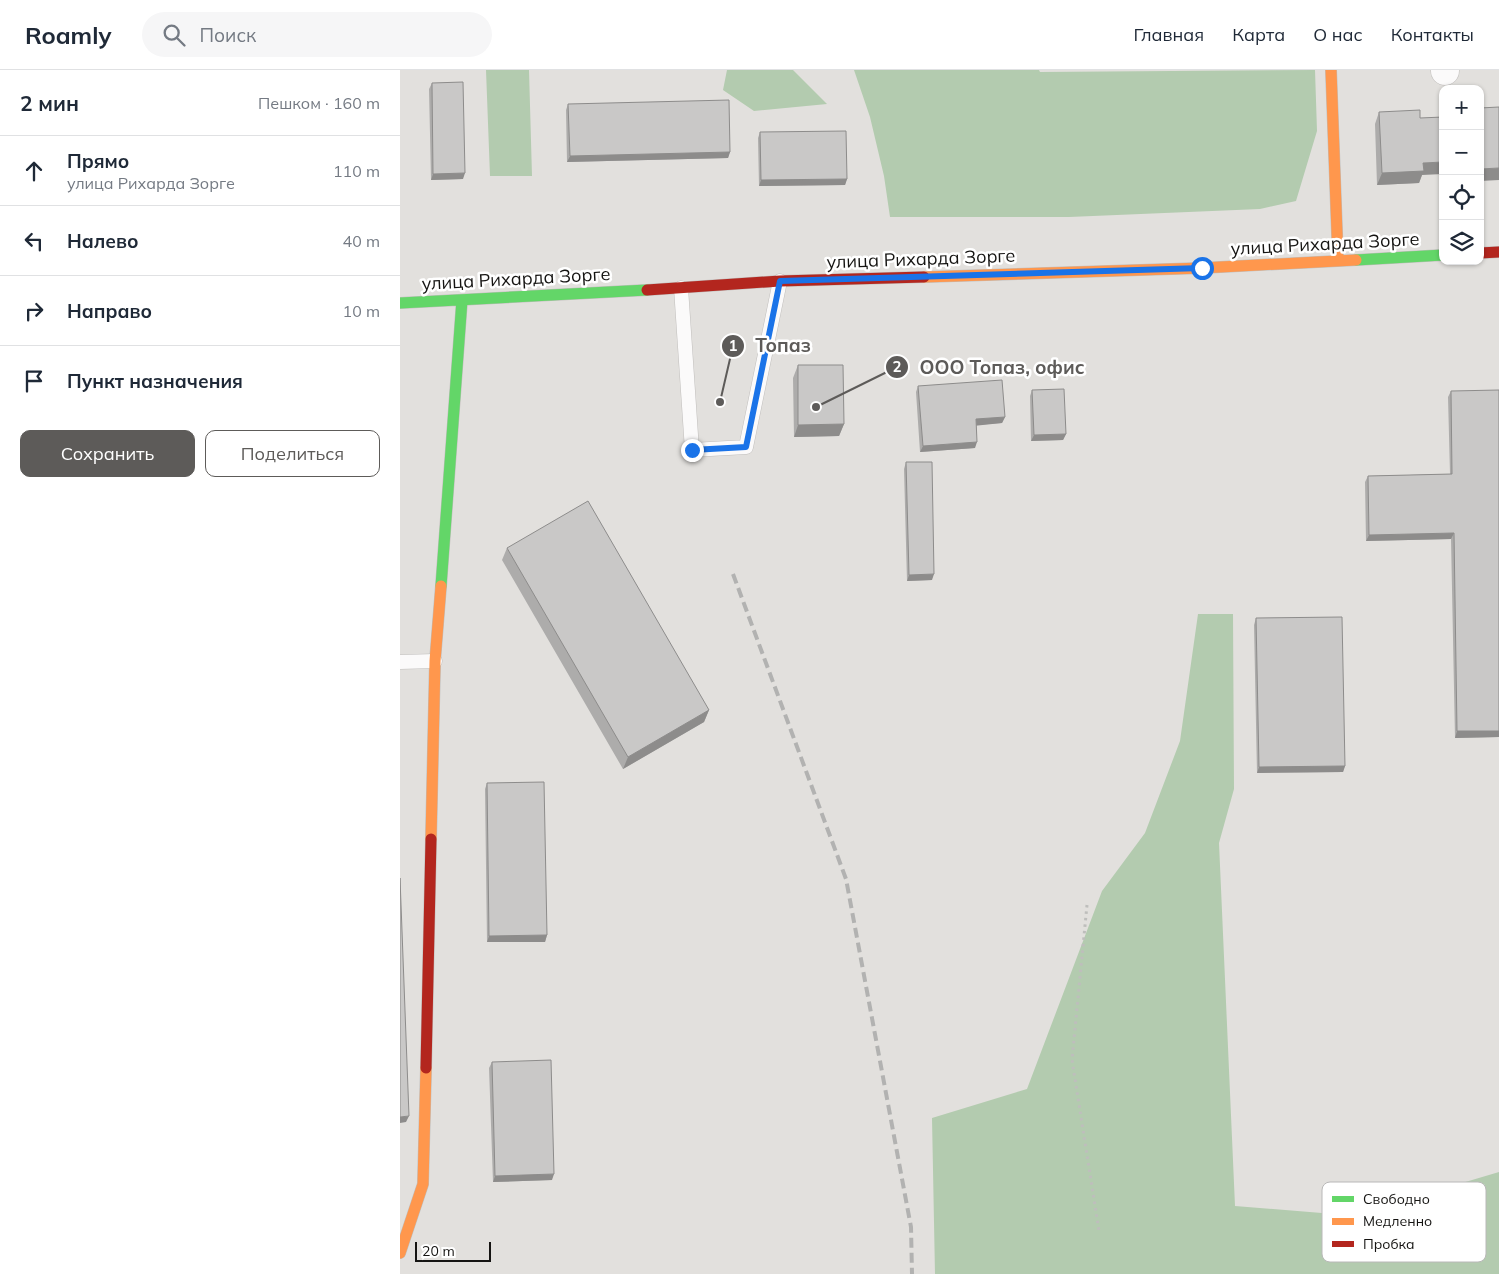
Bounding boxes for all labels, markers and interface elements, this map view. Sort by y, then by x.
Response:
search box [142,12,492,57]
text: Roamly [25,20,112,50]
icon: search [160,21,188,49]
text: Поиск [200,23,256,47]
text: Главная [1134,23,1204,46]
text: Карта [1232,23,1285,46]
text: О нас [1313,23,1363,46]
text: Контакты [1391,23,1474,46]
map controls [1439,85,1484,265]
button: + [1439,85,1484,130]
text: 2 мин [20,90,79,116]
text: Пешком · 160 m [258,93,380,113]
button: − [1439,130,1484,175]
text: Прямо [67,149,129,173]
icon: ahead [20,157,48,185]
text: 110 m [333,161,380,181]
text: улица Рихарда Зорге [67,173,235,193]
button: locate [1439,175,1484,220]
button: layers [1439,220,1484,265]
icon: left [20,227,48,255]
street label: улица Рихарда Зорге [1230,227,1420,260]
text: Налево [67,229,139,253]
text: 40 m [343,231,380,251]
street label: улица Рихарда Зорге [826,244,1016,273]
route start [1191,257,1214,280]
street label: улица Рихарда Зорге [421,262,611,295]
icon: right [20,297,48,325]
text: Направо [67,299,152,323]
text: 10 m [343,301,380,321]
callout: Топаз [720,329,821,363]
text: Топаз [755,333,811,357]
text: 1 [728,336,738,355]
callout: ООО Топаз, офис [885,350,1095,384]
text: ООО Топаз, офис [920,355,1085,379]
text: 2 [892,357,902,376]
icon: arrive [20,367,48,395]
text: Пункт назначения [67,369,243,393]
button: Сохранить [20,430,195,477]
button: Поделиться [205,430,380,477]
route end [681,439,704,462]
legend [1322,1182,1486,1262]
text: Свободно [1363,1190,1430,1208]
text: Медленно [1363,1212,1432,1230]
text: Пробка [1363,1235,1415,1253]
scale bar [415,1239,491,1262]
text: 20 m [422,1242,455,1260]

